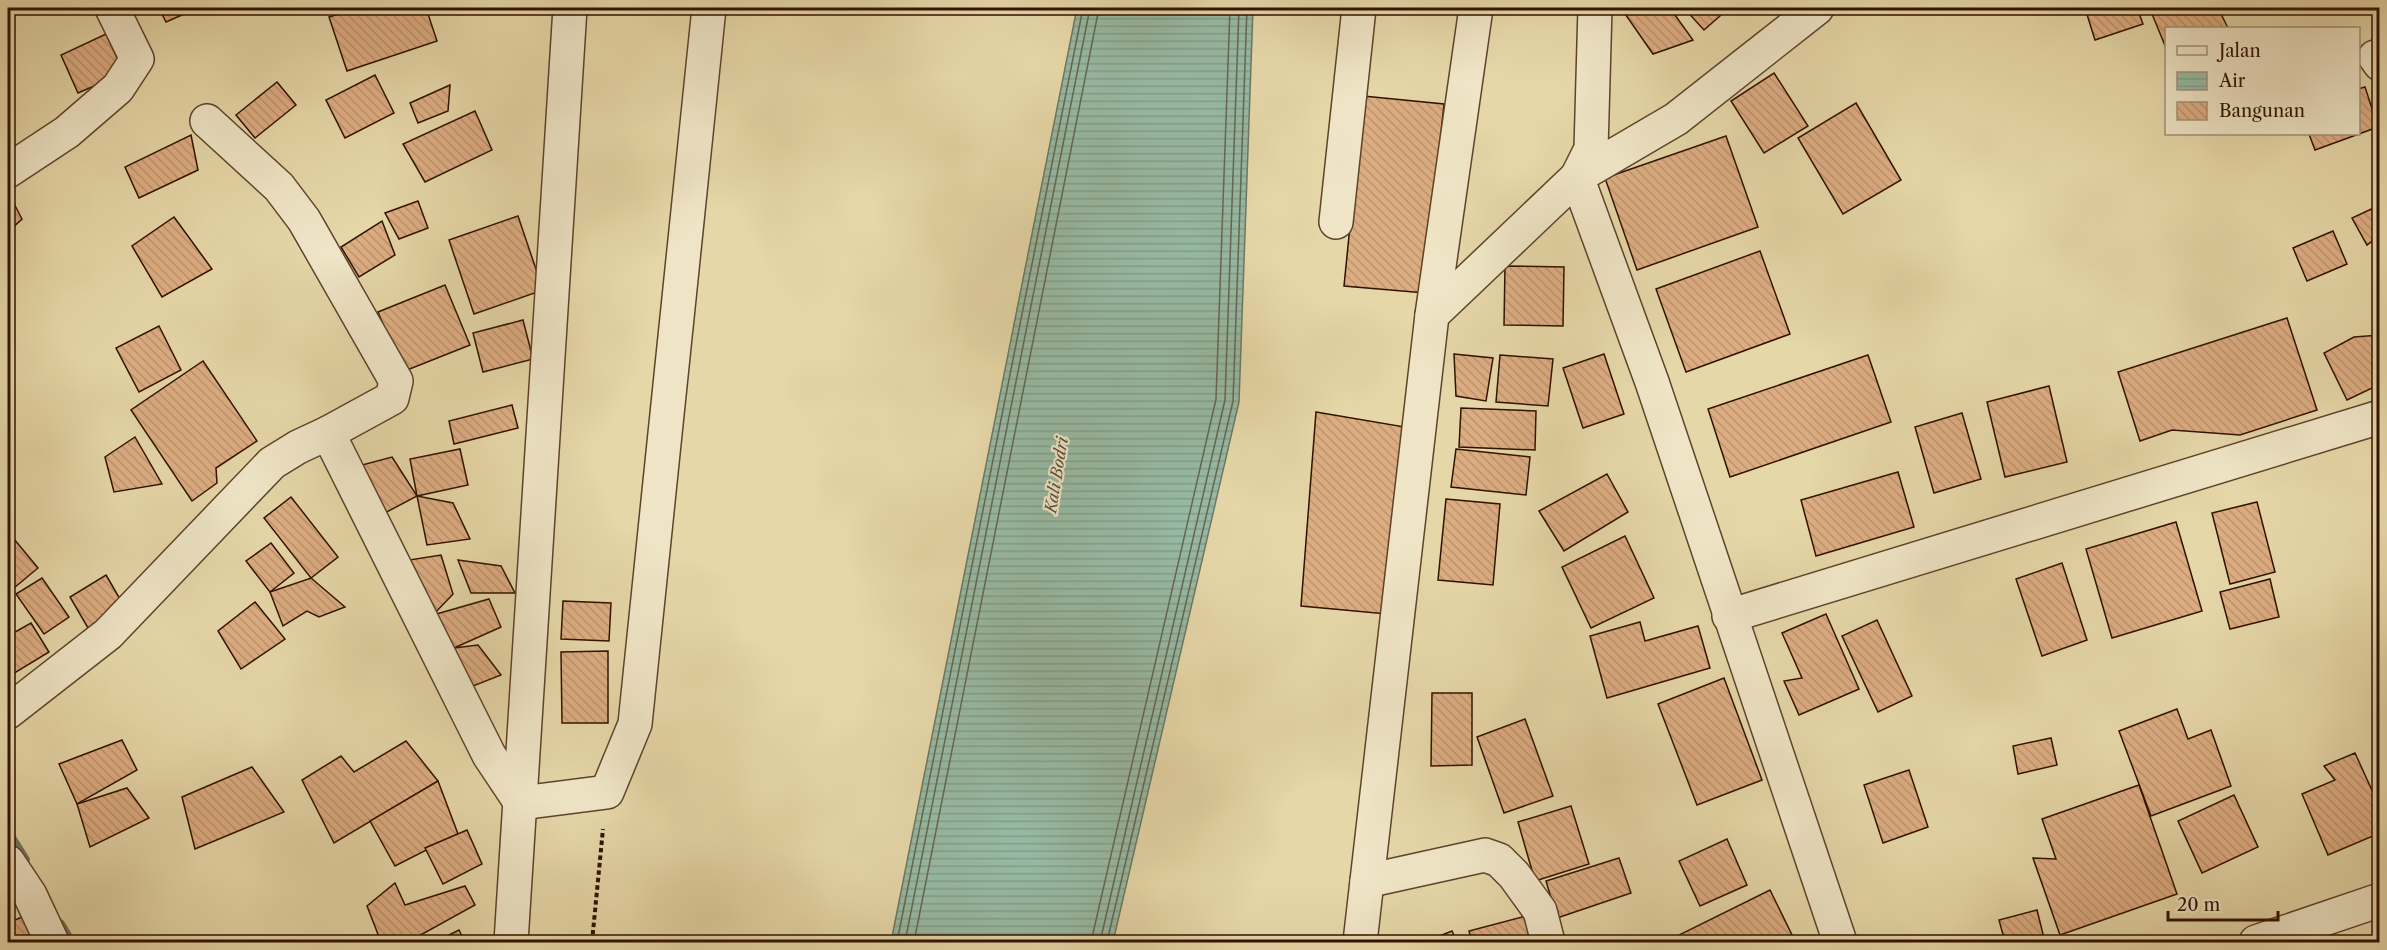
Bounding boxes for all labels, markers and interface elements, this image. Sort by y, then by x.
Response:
legend [2165,27,2360,135]
text: Jalan [2216,40,2261,62]
text: Air [2218,70,2246,92]
text: Bangunan [2219,100,2305,122]
water label: Kali Bodri [1040,435,1072,516]
scale bar [2168,884,2278,922]
text: 20 m [2177,894,2221,916]

